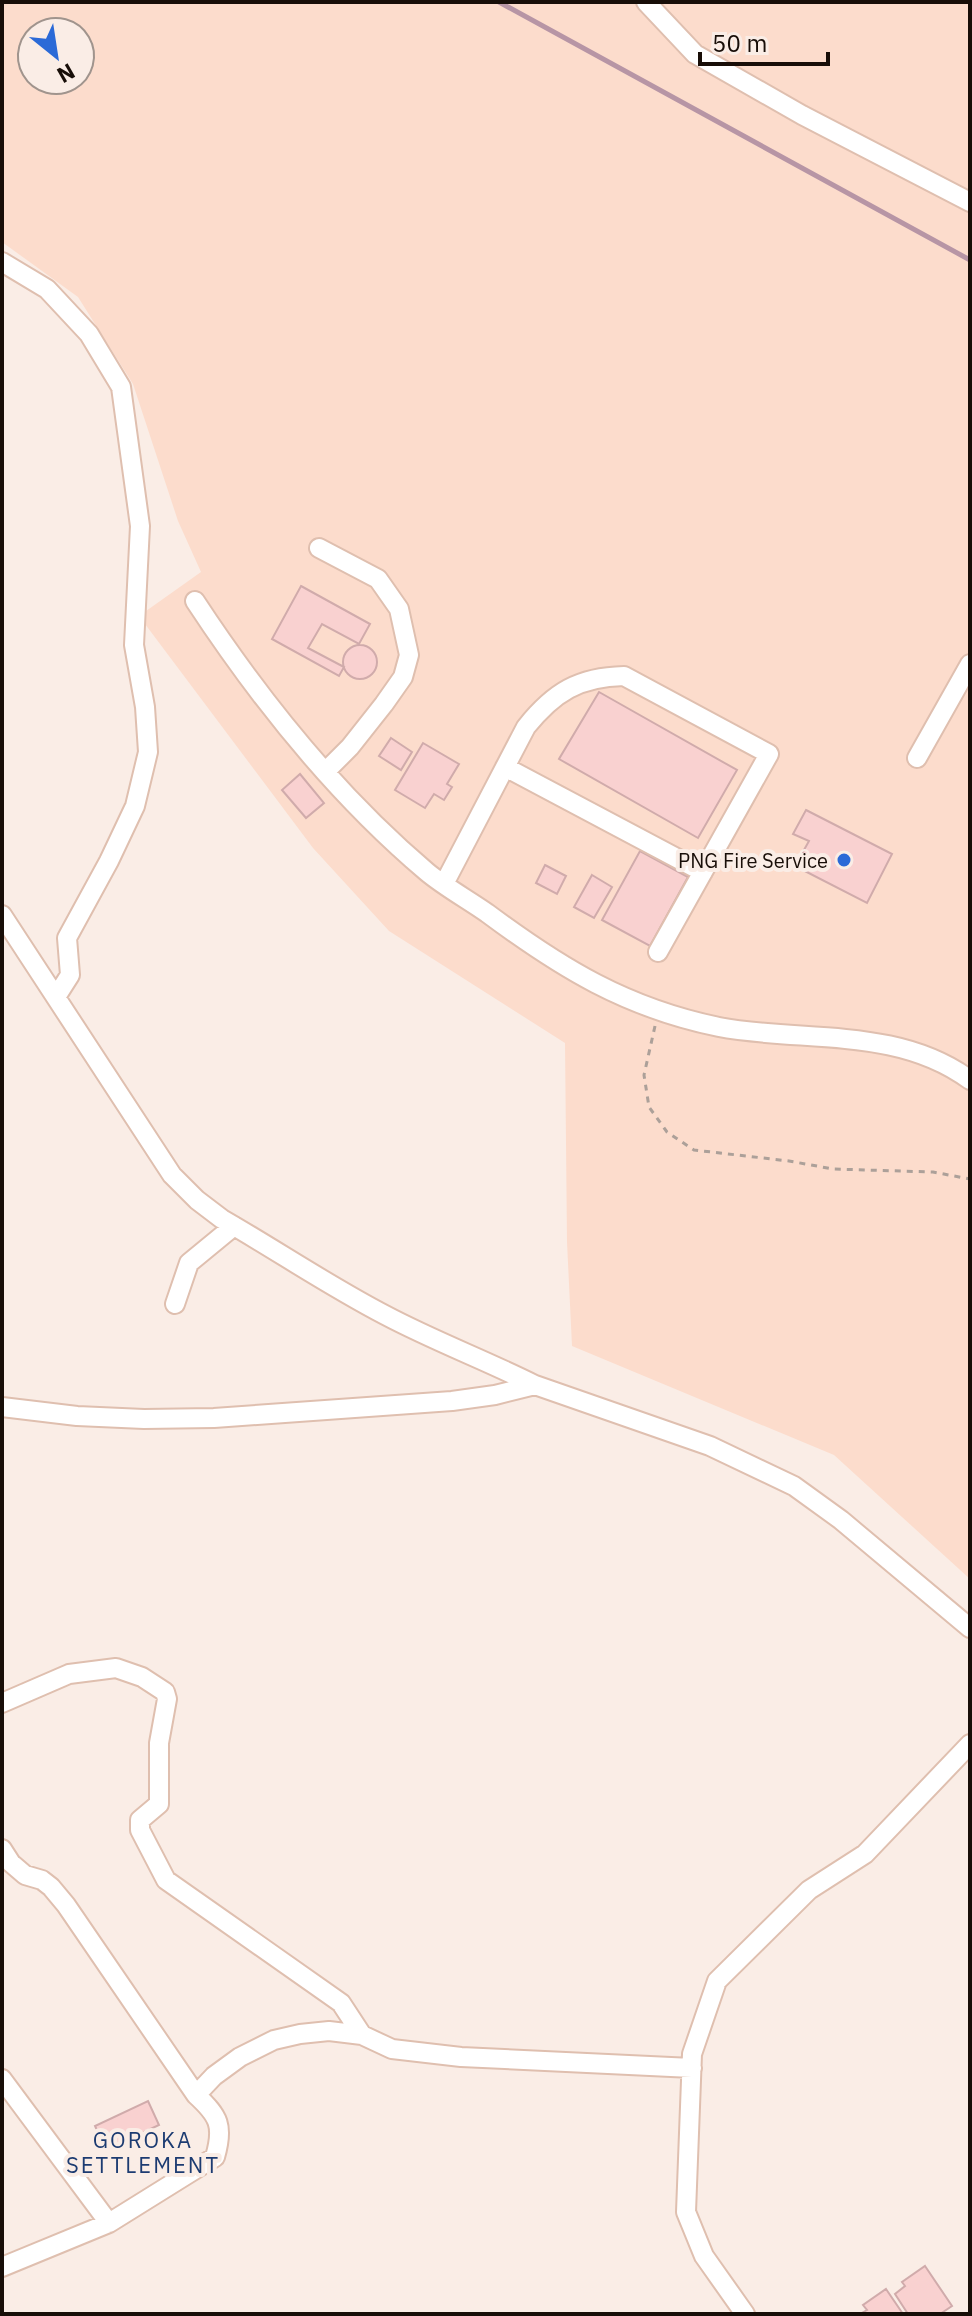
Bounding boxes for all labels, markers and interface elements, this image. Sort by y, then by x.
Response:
north arrow [16,16,96,96]
scale bar [700,16,828,66]
text: 50 m [712,27,767,59]
text: N [52,57,80,90]
place label: PNG Fire Service [678,847,828,874]
marker: PNG Fire Service [835,851,853,869]
district label: GOROKA SETTLEMENT [66,2125,220,2179]

